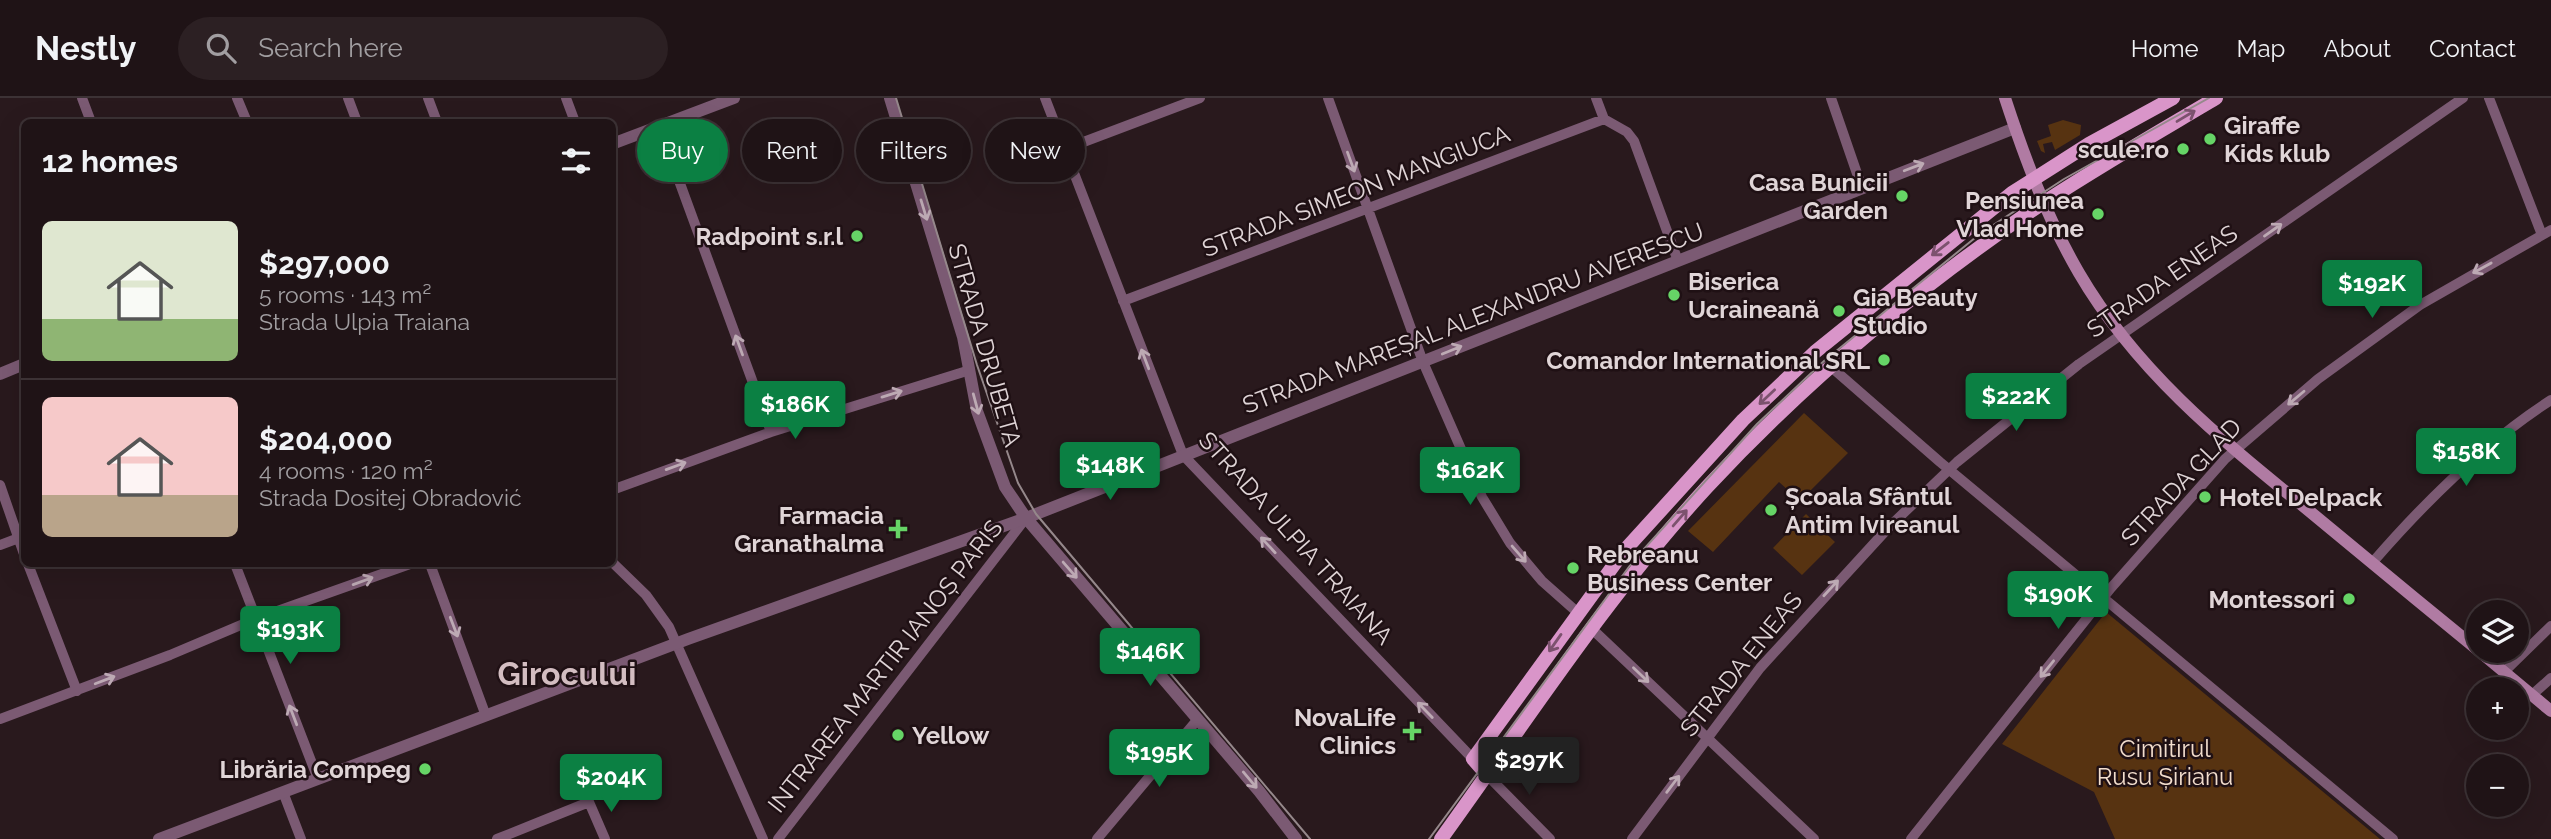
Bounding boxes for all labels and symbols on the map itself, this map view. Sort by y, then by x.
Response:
one-way arrow [2175,109,2195,123]
place label: Giraffe Kids klub [2224,111,2330,168]
street label: STRADA SIMEON MANGIUCA [1198,119,1514,263]
marker: Giraffe Kids klub [2202,131,2218,147]
place label: scule.ro [2078,135,2169,164]
marker: scule.ro [2175,141,2191,157]
one-way arrow [1346,151,1358,173]
one-way arrow [1902,160,1924,173]
place label: Casa Bunicii Garden [1749,168,1888,225]
place label: Pensiunea Vlad Home [1956,186,2084,243]
marker: Casa Bunicii Garden [1894,188,1910,204]
one-way arrow [919,199,932,221]
marker: Pensiunea Vlad Home [2090,206,2106,222]
street label: STRADA MAREȘAL ALEXANDRU AVERESCU [1238,216,1708,420]
street label: STRADA ENEAS [2081,218,2243,344]
place label: Radpoint s.r.l [696,222,843,251]
one-way arrow [2262,223,2282,237]
marker: Radpoint s.r.l [849,228,865,244]
street label: STRADA DRUBETA [942,240,1028,450]
one-way arrow [1931,241,1949,257]
pin: $192K [2323,260,2421,320]
one-way arrow [2472,262,2493,275]
place label: Biserica Ucraineană [1688,267,1820,324]
place label: Gia Beauty Studio [1853,283,1978,340]
marker: Biserica Ucraineană [1666,287,1682,303]
marker: Gia Beauty Studio [1831,303,1847,319]
one-way arrow [732,334,745,356]
one-way arrow [1440,343,1462,356]
place label: Comandor International SRL [1546,346,1870,375]
one-way arrow [1138,348,1151,370]
marker: Comandor International SRL [1876,352,1892,368]
pin: $222K [1967,374,2065,433]
pin: $186K [746,382,844,441]
one-way arrow [881,387,903,400]
one-way arrow [1759,389,1776,406]
one-way arrow [2287,390,2305,405]
one-way arrow [970,393,983,415]
street label: STRADA GLAD [2115,412,2247,552]
street label: STRADA ULPIA TRAIANA [1193,426,1399,650]
pin: $158K [2417,428,2515,488]
pin: $148K [1061,442,1159,502]
pin: $162K [1421,448,1519,507]
one-way arrow [665,459,687,471]
place label: Școala Sfântul Antim Ivireanul [1785,482,1960,539]
place label: Hotel Delpack [2219,483,2383,512]
marker: Hotel Delpack [2197,489,2213,505]
place label: Farmacia Granathalma [734,501,884,558]
marker: Școala Sfântul Antim Ivireanul [1763,502,1779,518]
one-way arrow [1672,509,1688,527]
street label: INTRAREA MARTIR IANOȘ PARIS [762,514,1008,818]
marker: Farmacia Granathalma [890,521,906,537]
one-way arrow [1260,537,1277,555]
place label: Rebreanu Business Center [1587,540,1772,597]
one-way arrow [1511,544,1527,562]
marker: Rebreanu Business Center [1565,560,1581,576]
one-way arrow [1062,561,1078,579]
pin: $190K [2009,572,2107,631]
one-way arrow [352,574,374,587]
one-way arrow [1822,580,1839,597]
place label: Montessori [2208,585,2335,614]
street label: STRADA ENEAS [1674,586,1808,742]
marker: Montessori [2341,591,2357,607]
pin: $193K [241,606,339,666]
one-way arrow [449,616,462,638]
pin: $146K [1101,628,1199,688]
one-way arrow [1548,633,1562,652]
district label: Girocului [498,655,636,692]
one-way arrow [2039,659,2054,678]
one-way arrow [1632,667,1649,684]
one-way arrow [94,673,115,685]
one-way arrow [1417,701,1434,718]
place label: NovaLife Clinics [1294,703,1396,760]
one-way arrow [285,705,298,727]
place label: Yellow [912,721,990,750]
marker: NovaLife Clinics [1402,721,1422,741]
marker: Yellow [890,727,906,743]
pin: $195K [1110,730,1208,789]
park label: Cimitirul Rusu Șirianu [2097,734,2233,791]
pin: $297K [1480,738,1578,797]
pin: $204K [562,754,660,814]
place label: Librăria Compeg [220,755,411,784]
marker: Librăria Compeg [417,761,433,777]
one-way arrow [1242,771,1258,789]
one-way arrow [1665,775,1680,794]

